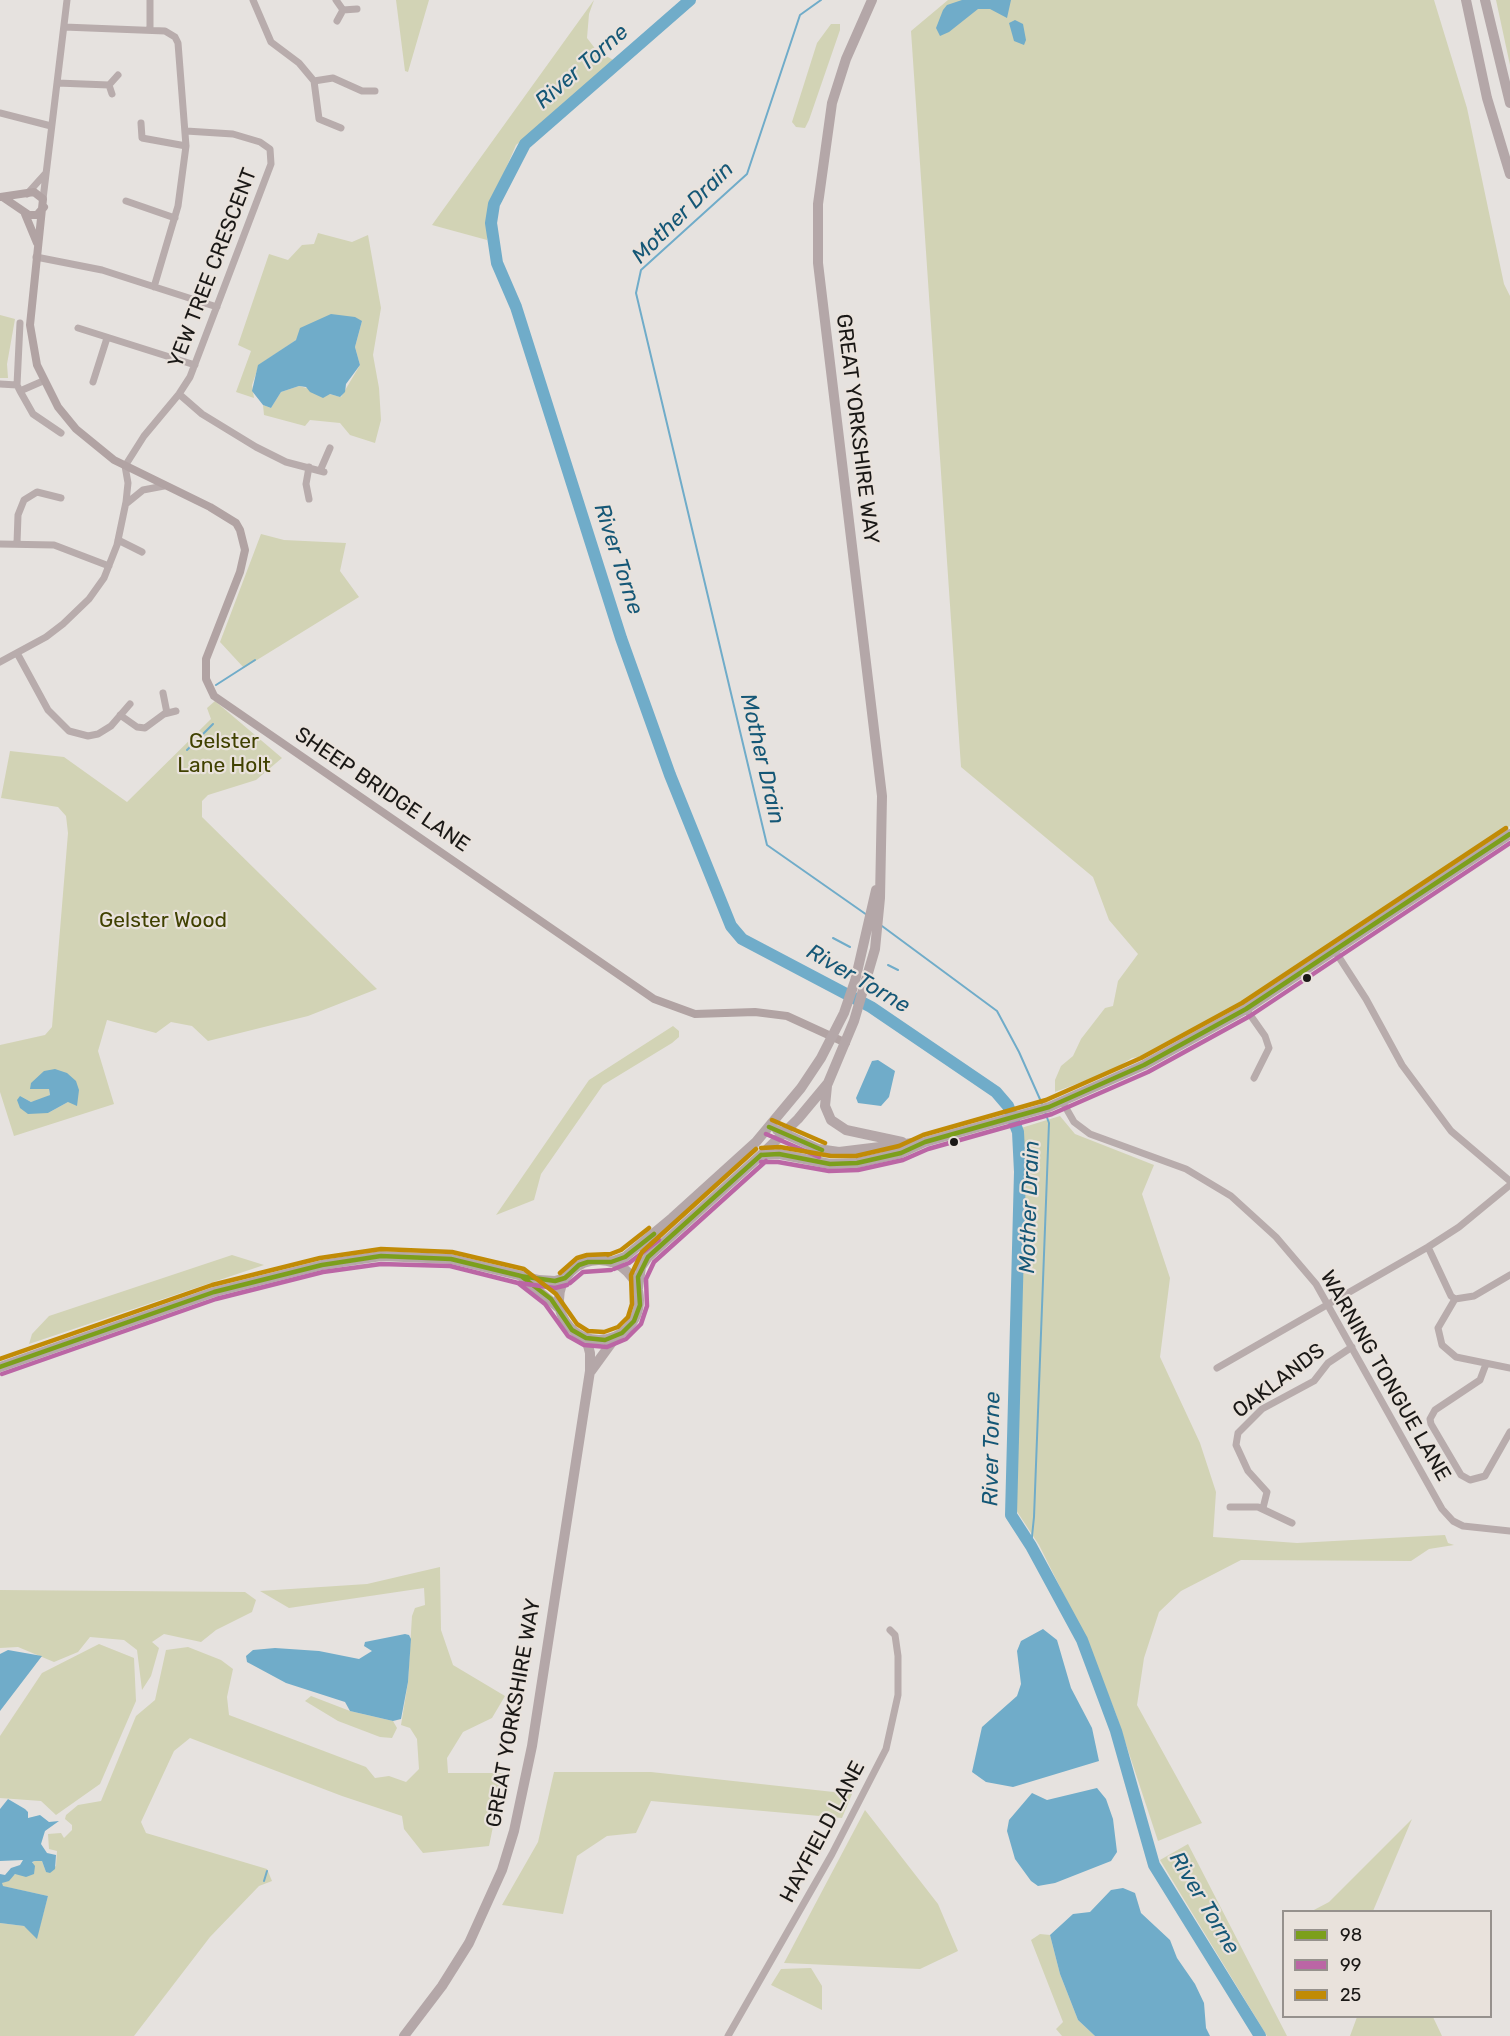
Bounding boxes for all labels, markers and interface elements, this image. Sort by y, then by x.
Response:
water label: River Torne [530,19,634,115]
water label: Mother Drain [627,157,739,269]
street label: YEW TREE CRESCENT [163,165,263,371]
street label: GREAT YORKSHIRE WAY [830,312,884,546]
water label: River Torne [588,500,648,618]
water label: Mother Drain [734,691,790,827]
street label: SHEEP BRIDGE LANE [290,722,474,858]
park label: Gelster Lane Holt [177,729,271,779]
park label: Gelster Wood [99,908,227,934]
water label: River Torne [802,939,914,1019]
unlabelled marker [1301,972,1313,984]
unlabelled marker [948,1136,960,1148]
water label: Mother Drain [1014,1140,1046,1274]
street label: WARNING TONGUE LANE [1314,1266,1456,1486]
street label: OAKLANDS [1228,1338,1330,1424]
water label: River Torne [978,1391,1006,1507]
street label: GREAT YORKSHIRE WAY [481,1597,547,1829]
street label: HAYFIELD LANE [775,1757,871,1907]
water label: River Torne [1163,1847,1245,1959]
legend [1282,1910,1492,2018]
text: 98 [1340,1924,1362,1946]
text: 99 [1340,1954,1361,1976]
text: 25 [1340,1984,1361,2006]

